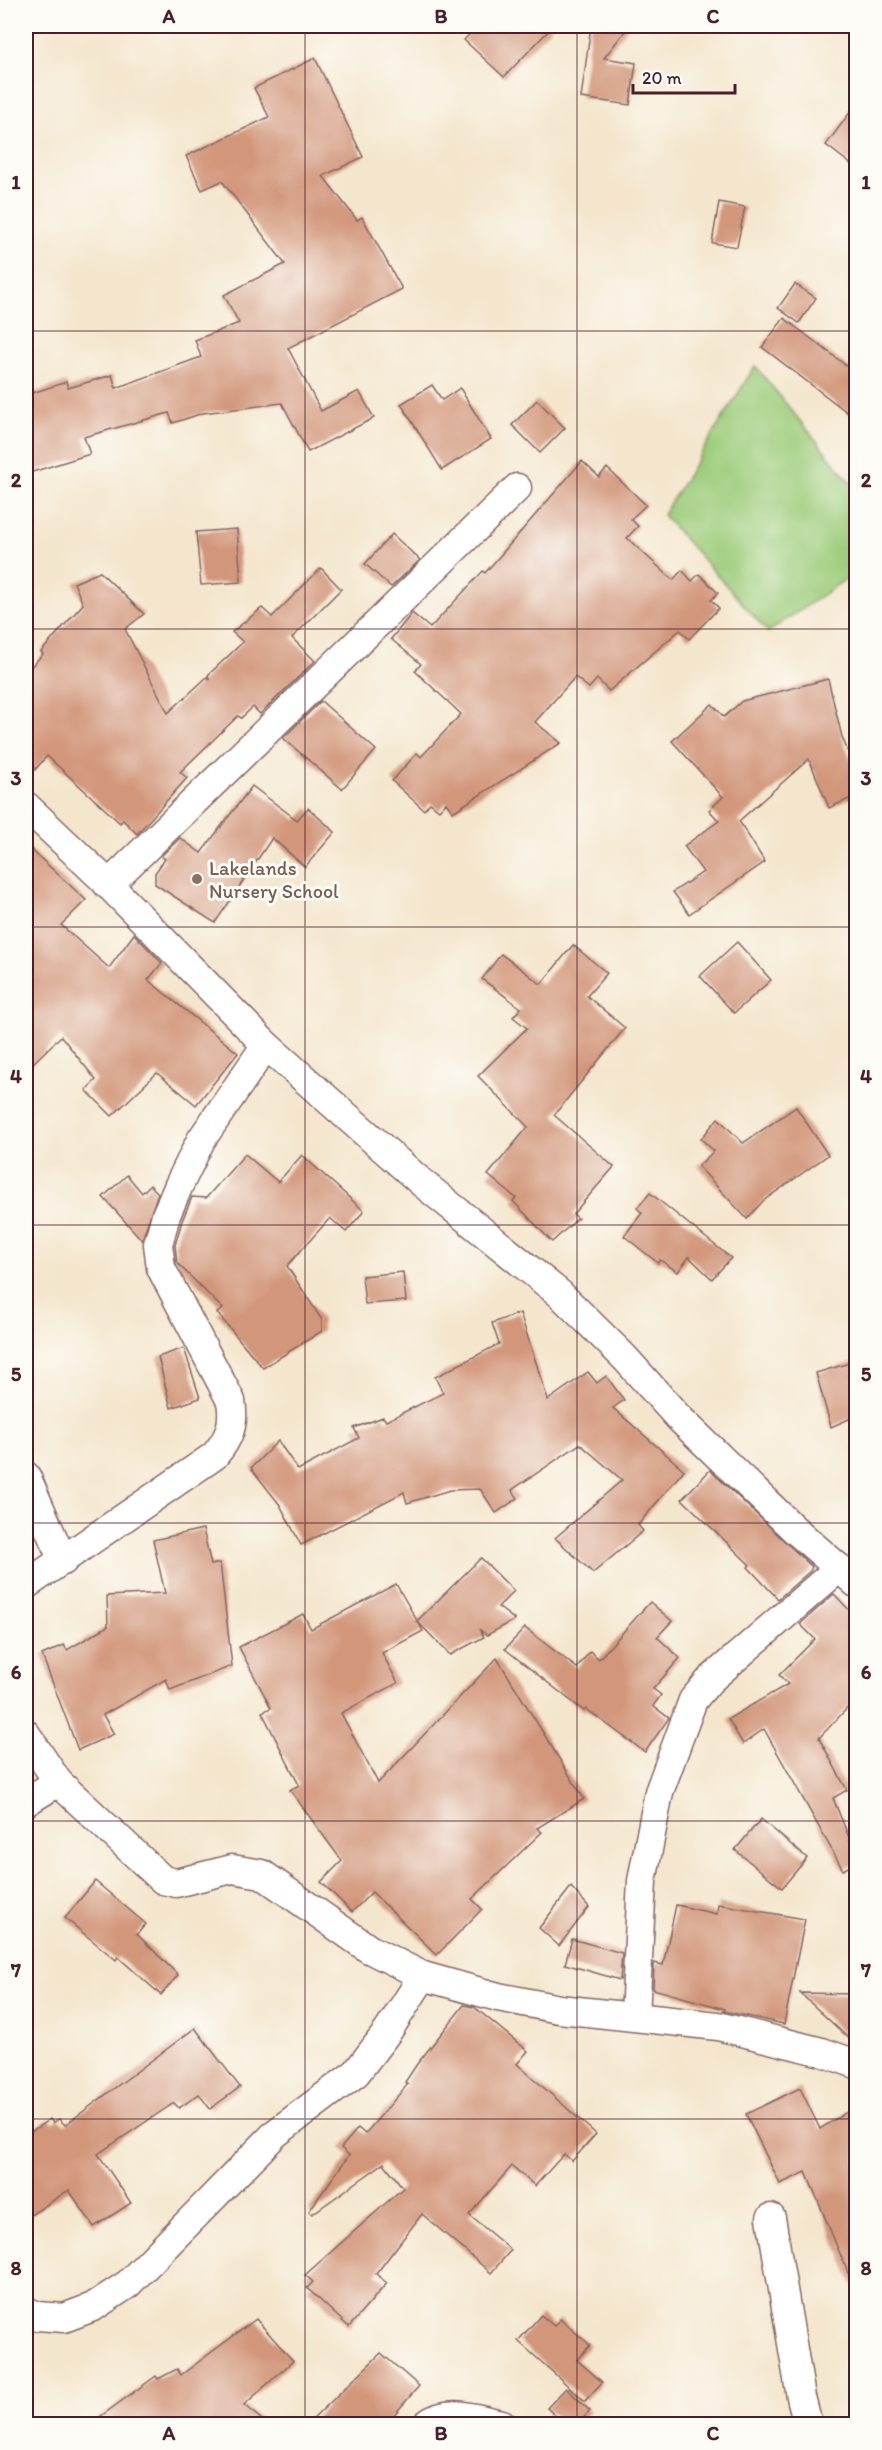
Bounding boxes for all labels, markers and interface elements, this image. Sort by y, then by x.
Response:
text: A [162,4,176,28]
text: B [435,4,448,28]
text: C [707,4,720,28]
scale bar [633,57,735,95]
text: 20 m [642,67,682,89]
text: 1 [11,170,21,194]
text: 1 [861,170,871,194]
text: 2 [11,468,22,492]
text: 2 [861,468,872,492]
text: 3 [11,766,22,790]
text: 3 [861,766,872,790]
place label: Lakelands Nursery School [209,856,339,903]
marker: Lakelands Nursery School [190,872,204,886]
text: 4 [10,1064,22,1088]
text: 4 [860,1064,872,1088]
text: 5 [11,1362,22,1386]
text: 5 [861,1362,872,1386]
text: 6 [11,1660,22,1684]
text: 6 [861,1660,872,1684]
text: 7 [10,1958,21,1982]
text: 7 [860,1958,871,1982]
text: 8 [11,2256,22,2280]
text: 8 [861,2256,872,2280]
text: A [162,2421,176,2445]
text: B [435,2421,448,2445]
text: C [707,2421,720,2445]

